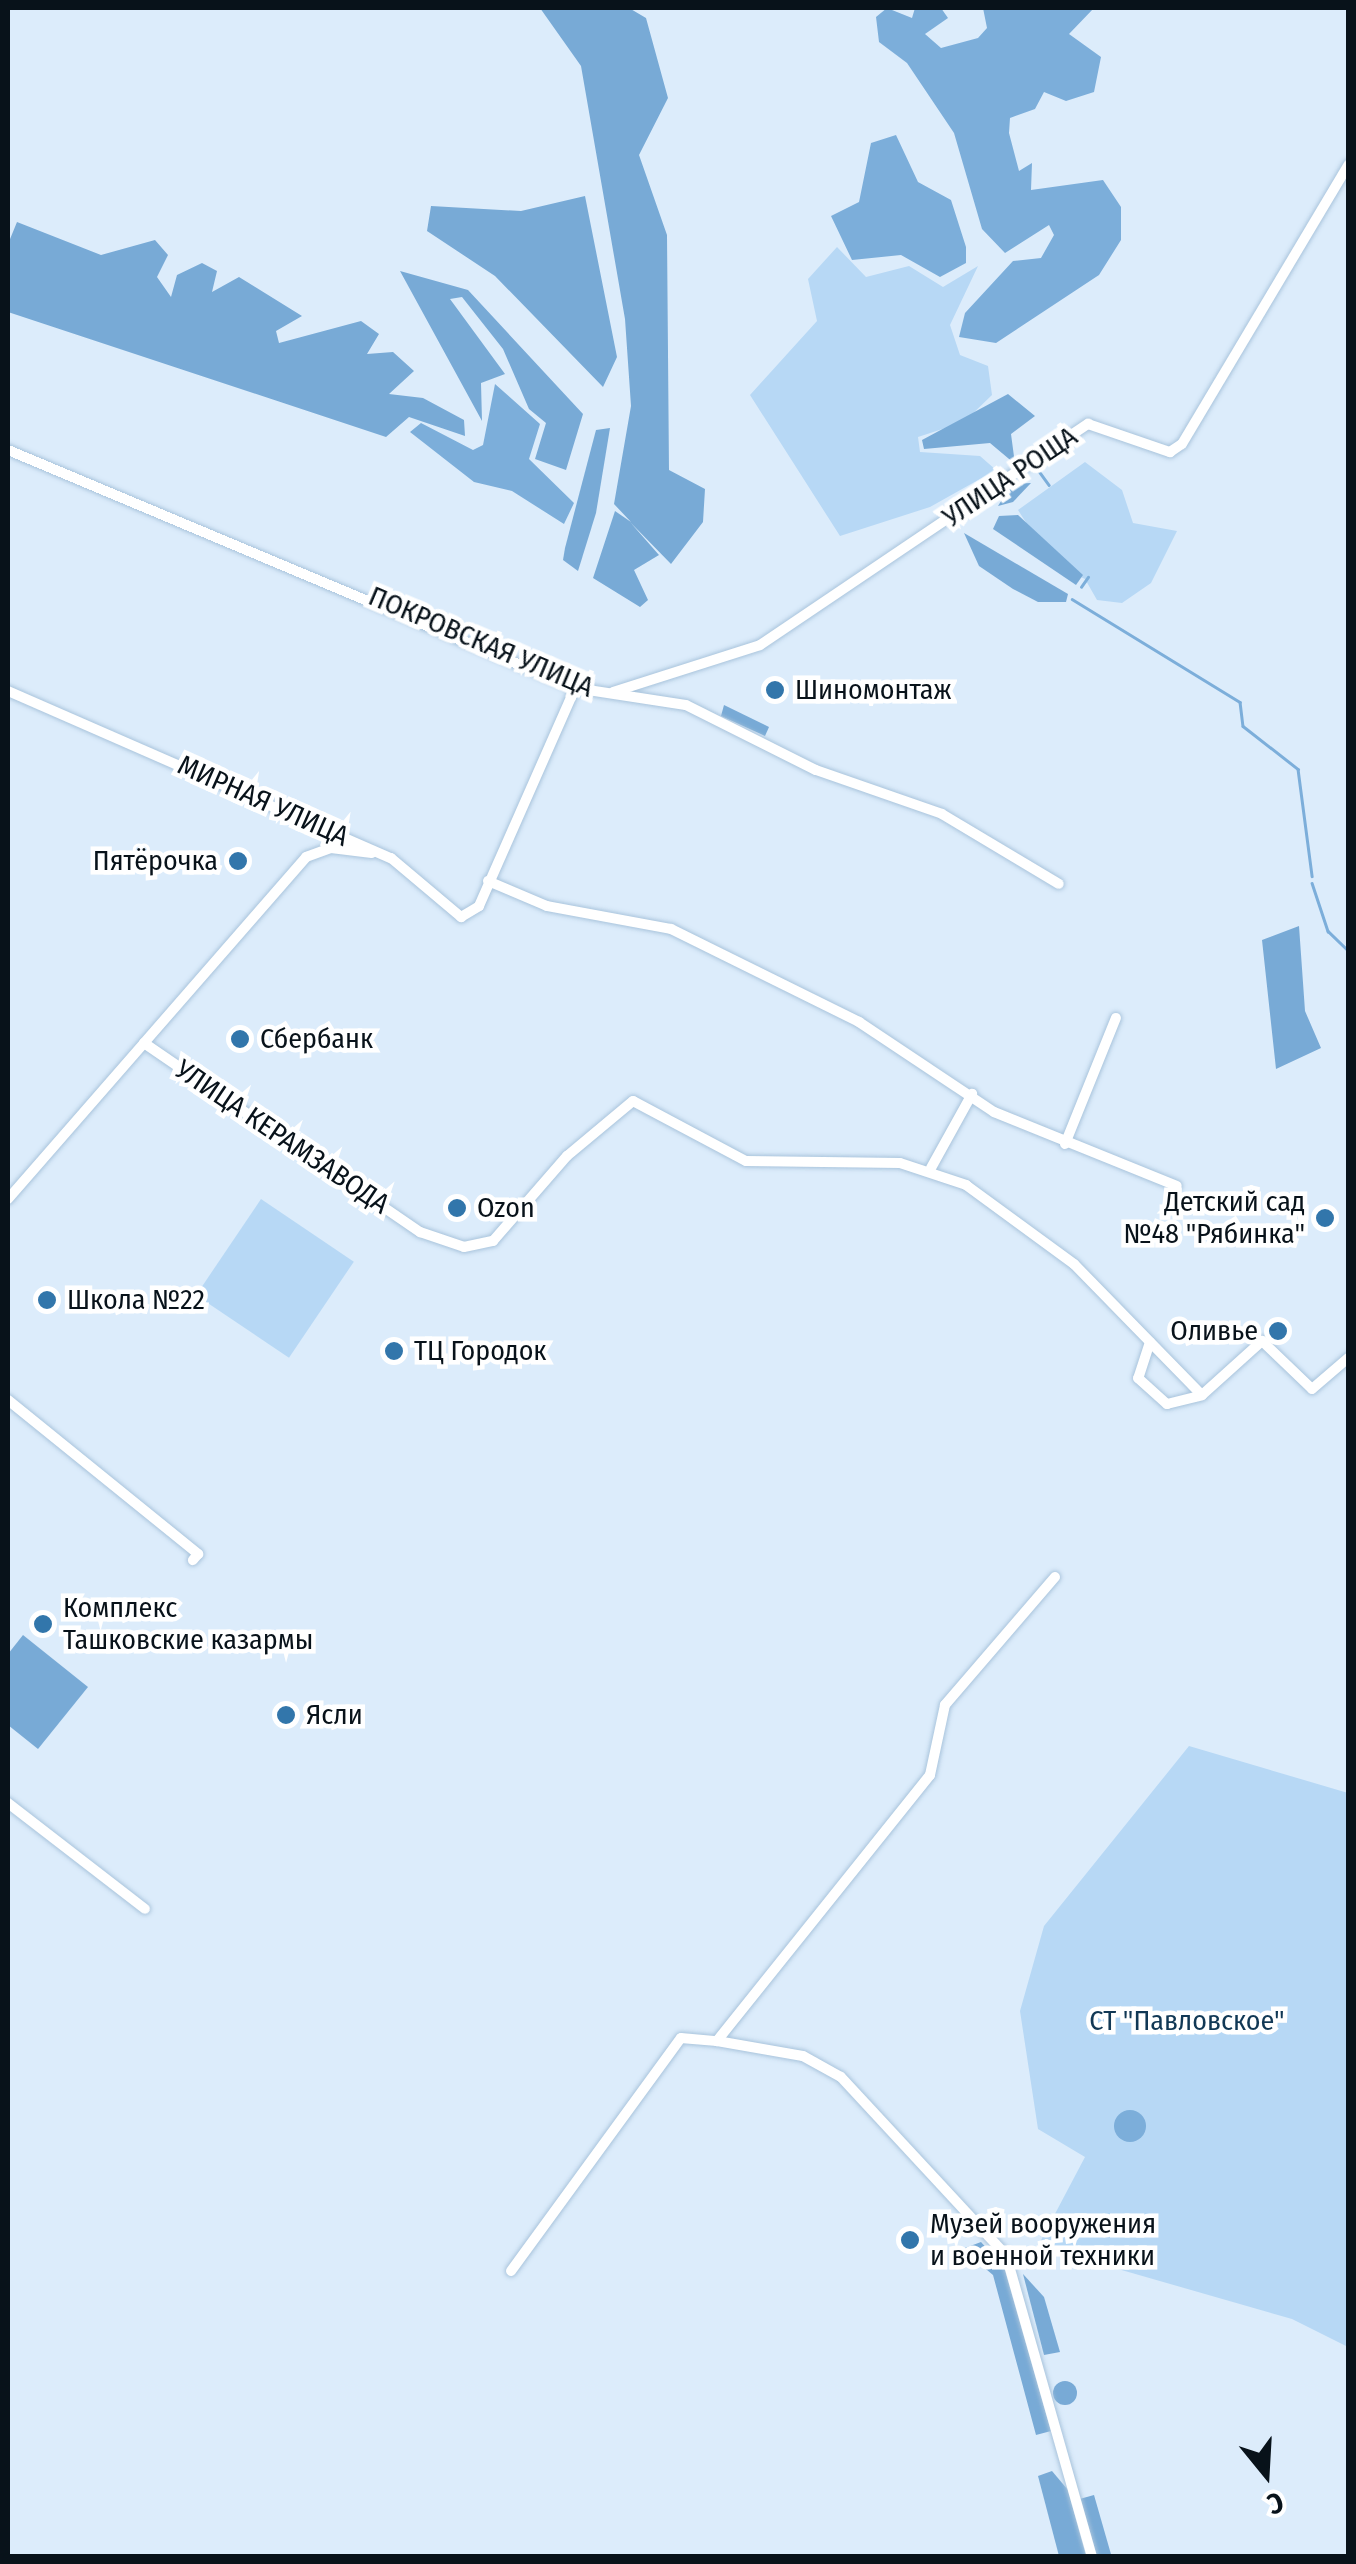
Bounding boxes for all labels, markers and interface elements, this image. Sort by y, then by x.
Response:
street label: УЛИЦА РОЩА [936,420,1084,534]
street label: ПОКРОВСКАЯ УЛИЦА [364,579,598,705]
place label: Шиномонтаж [795,673,951,707]
marker: Шиномонтаж [764,679,786,701]
street label: МИРНАЯ УЛИЦА [172,748,354,854]
place label: Пятёрочка [93,844,218,878]
marker: Пятёрочка [227,850,249,872]
place label: Сбербанк [260,1022,373,1056]
marker: Сбербанк [229,1028,251,1050]
street label: УЛИЦА КЕРАМЗАВОДА [168,1053,396,1221]
place label: Детский сад №48 "Рябинка" [1123,1185,1305,1251]
place label: Ozon [477,1191,535,1225]
marker: Ozon [446,1197,468,1219]
marker: Детский сад №48 "Рябинка" [1314,1207,1336,1229]
place label: Школа №22 [67,1283,205,1317]
marker: Школа №22 [36,1289,58,1311]
place label: Оливье [1170,1314,1258,1348]
marker: Оливье [1267,1320,1289,1342]
place label: ТЦ Городок [414,1334,546,1368]
marker: ТЦ Городок [383,1340,405,1362]
place label: Комплекс Ташковские казармы [63,1591,313,1657]
marker: Комплекс Ташковские казармы [32,1613,54,1635]
place label: Ясли [306,1698,363,1732]
marker: Ясли [275,1704,297,1726]
park label: СТ "Павловское" [1089,2004,1285,2038]
place label: Музей вооружения и военной техники [930,2207,1156,2273]
marker: Музей вооружения и военной техники [899,2229,921,2251]
north arrow [1216,2424,1316,2524]
text: С [1263,2485,1288,2521]

